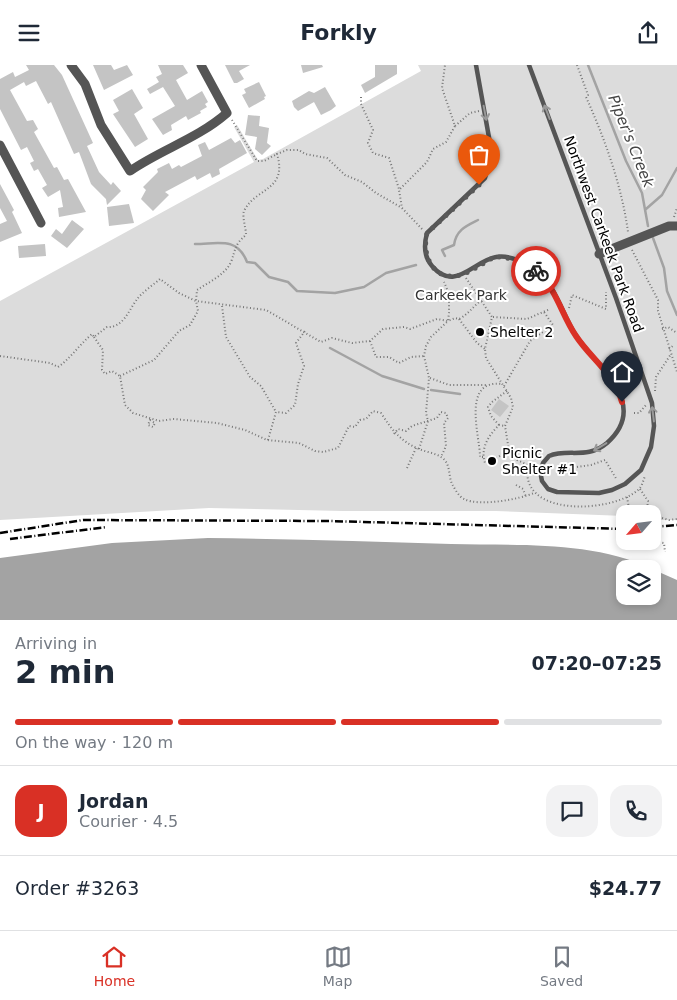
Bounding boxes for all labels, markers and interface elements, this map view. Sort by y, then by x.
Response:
icon: menu [15,19,43,47]
icon: share [634,19,662,47]
text: Forkly [300,20,377,45]
water label: Piper's Creek [604,92,658,191]
one-way arrow [481,104,491,120]
one-way arrow [542,105,551,120]
pin [458,134,500,185]
street label: Northwest Carkeek Park Road [561,134,647,334]
icon: bag [465,141,493,169]
courier [511,246,561,296]
icon: bike [522,257,550,285]
park label: Carkeek Park [415,287,508,303]
place label: Shelter 2 [490,324,553,340]
marker: Shelter 2 [474,326,486,338]
pin [601,351,643,402]
icon: home [608,358,636,386]
one-way arrow [648,406,658,422]
one-way arrow [592,442,607,452]
place label: Picnic Shelter #1 [502,445,577,477]
marker: Picnic Shelter #1 [486,455,498,467]
north arrow [616,505,661,550]
map controls [616,505,661,605]
button: layers [616,560,661,605]
text: Arriving in [15,634,97,653]
text: 07:20–07:25 [532,652,662,674]
text: 2 min [15,653,116,691]
text: On the way · 120 m [15,733,173,752]
button: chat [546,785,598,837]
button: phone [610,785,662,837]
text: Jordan [79,790,148,812]
text: J [37,800,45,822]
text: Courier · 4.5 [79,812,178,831]
text: Order #3263 [15,877,139,899]
text: $24.77 [589,877,662,899]
tab: Home [94,943,135,989]
tab: Map [323,943,352,989]
tab: Saved [540,943,583,989]

